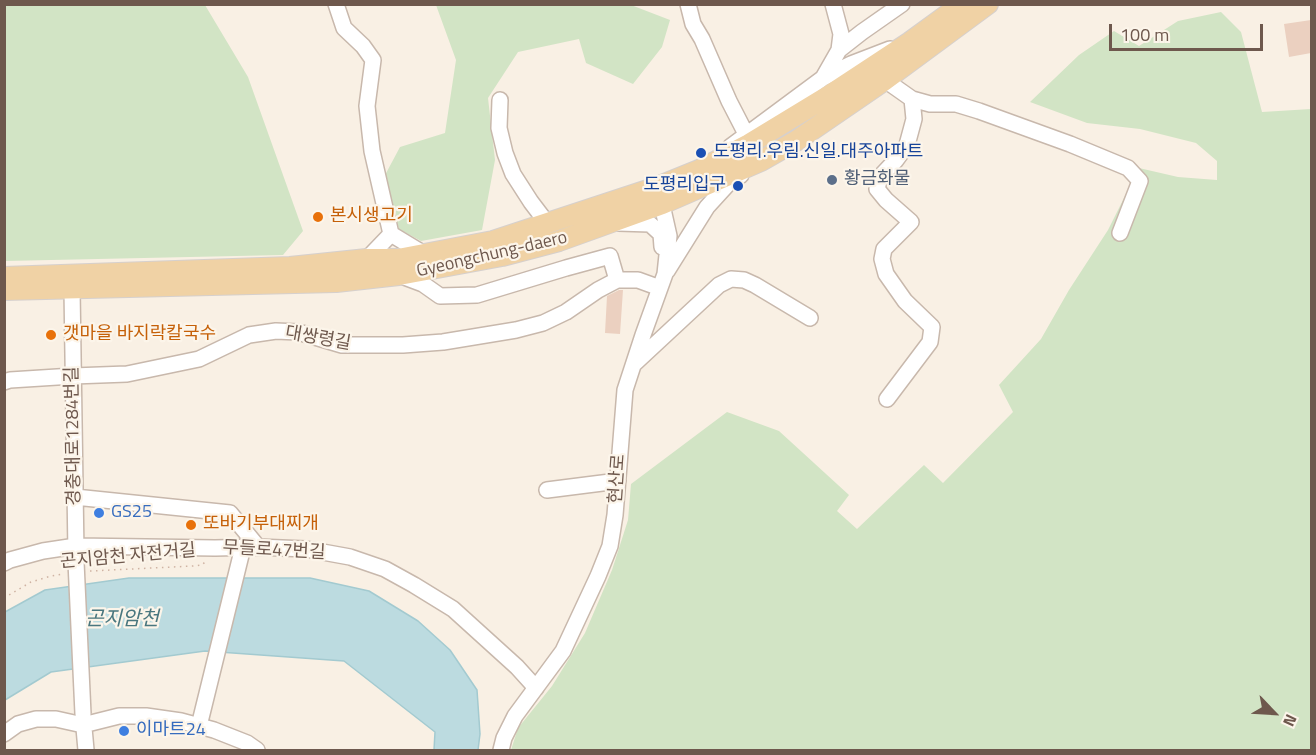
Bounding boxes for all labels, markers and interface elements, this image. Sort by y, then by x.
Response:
scale bar [1112,12,1266,50]
text: 100 m [1120,21,1169,48]
place label: 도평리.우림.신일.대주아파트 [713,142,923,164]
marker: 도평리.우림.신일.대주아파트 [694,146,708,160]
place label: 황금화물 [844,169,910,191]
marker: 황금화물 [825,173,839,187]
place label: 도평리입구 [643,175,726,197]
marker: 도평리입구 [731,179,745,193]
place label: 본시생고기 [330,206,413,228]
marker: 본시생고기 [311,210,325,224]
street label: Gyeongchung-daero [415,227,569,283]
street label: 대쌍령길 [284,323,352,355]
place label: 갯마을 바지락칼국수 [63,324,216,346]
marker: 갯마을 바지락칼국수 [44,328,58,342]
street label: 경충대로1284번길 [62,366,86,506]
street label: 현산로 [605,453,631,505]
place label: GS25 [111,502,152,524]
marker: GS25 [92,506,106,520]
place label: 또바기부대찌개 [203,514,319,536]
marker: 또바기부대찌개 [184,518,198,532]
street label: 무들로47번길 [222,538,326,564]
street label: 곤지암천 자전거길 [59,540,197,574]
water label: 곤지암천 [85,608,159,632]
north arrow [1244,683,1304,743]
text: N [1277,711,1304,731]
place label: 이마트24 [136,720,206,742]
marker: 이마트24 [117,724,131,738]

